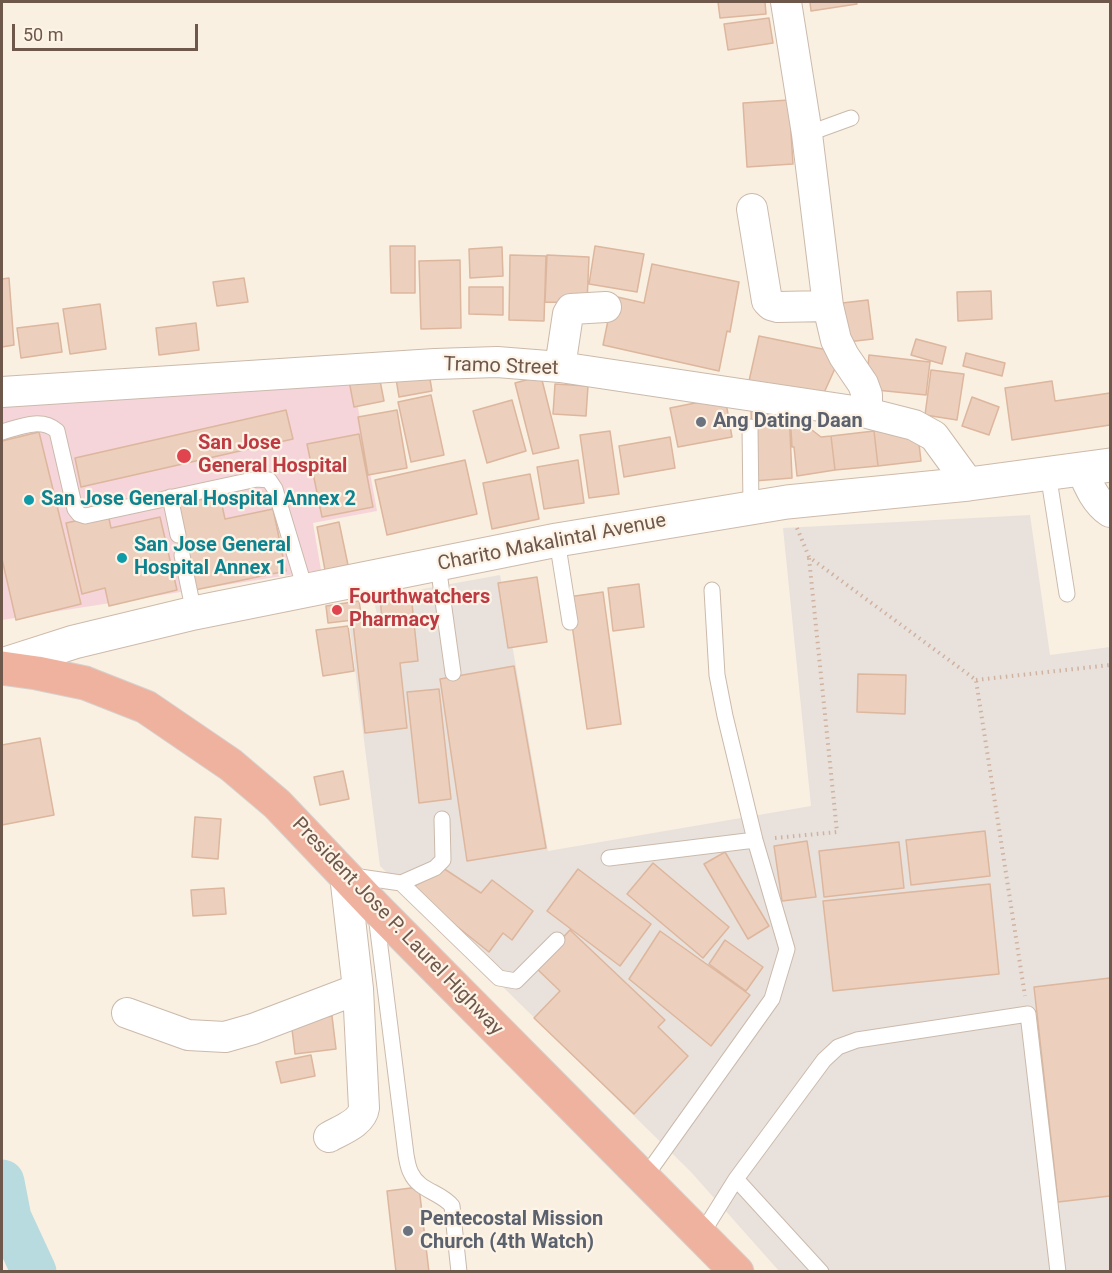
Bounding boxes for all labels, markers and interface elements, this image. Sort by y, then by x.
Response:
scale bar [15,12,201,50]
text: 50 m [23,24,63,45]
street label: Tramo Street [443,353,559,381]
place label: Ang Dating Daan [713,410,863,434]
marker: Ang Dating Daan [694,415,708,429]
place label: San Jose General Hospital [198,432,347,479]
marker: San Jose General Hospital [175,447,193,465]
place label: San Jose General Hospital Annex 2 [41,488,356,512]
marker: San Jose General Hospital Annex 2 [22,493,36,507]
street label: Charito Makalintal Avenue [436,509,668,577]
place label: San Jose General Hospital Annex 1 [134,534,291,581]
marker: San Jose General Hospital Annex 1 [115,551,129,565]
place label: Fourthwatchers Pharmacy [349,586,490,633]
marker: Fourthwatchers Pharmacy [330,603,344,617]
street label: President Jose P. Laurel Highway [286,813,508,1041]
place label: Pentecostal Mission Church (4th Watch) [420,1208,603,1255]
marker: Pentecostal Mission Church (4th Watch) [401,1224,415,1238]

